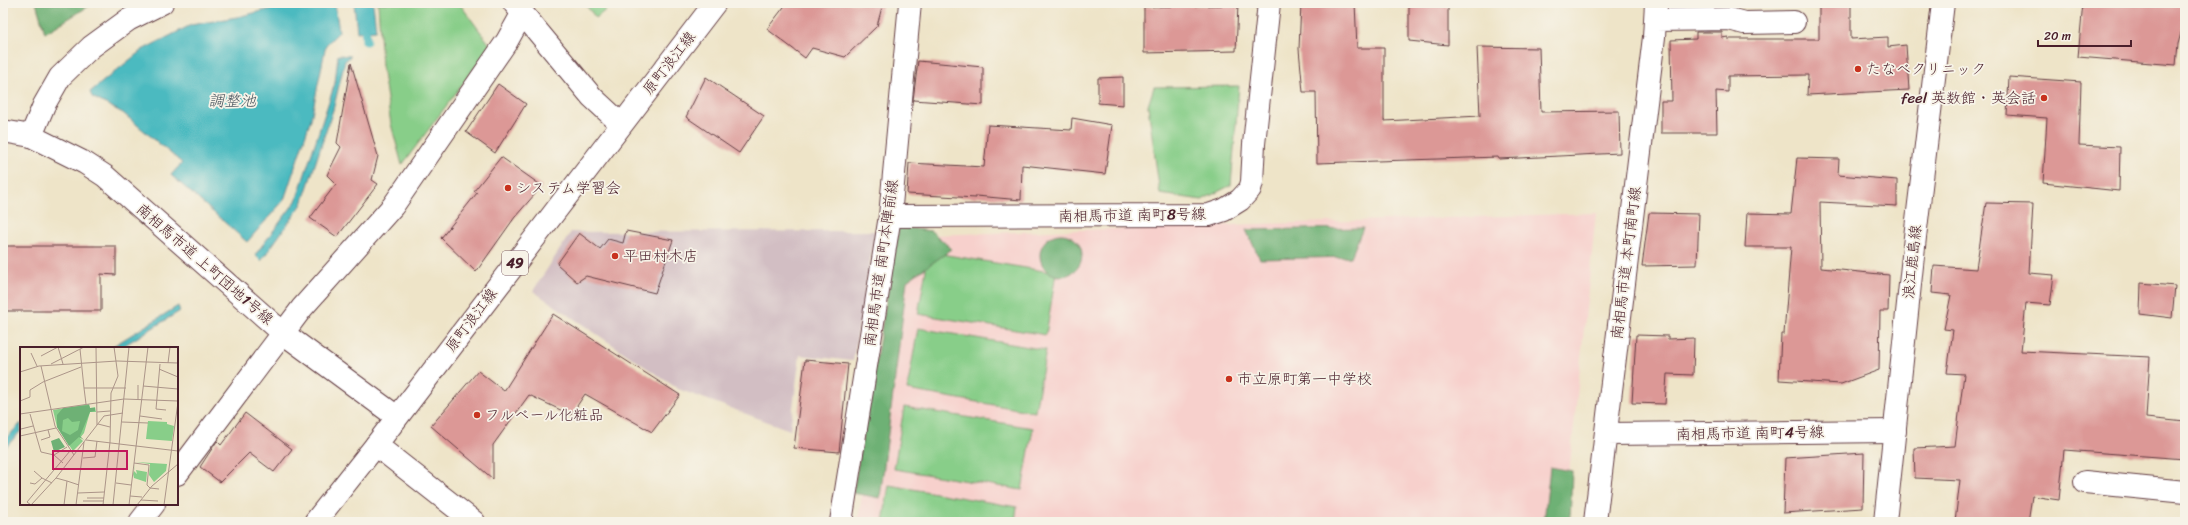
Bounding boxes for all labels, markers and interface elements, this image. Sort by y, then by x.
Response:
scale bar [2038,22,2131,48]
street label: 原町浪江線 [636,25,702,101]
text: 20 m [2044,25,2071,47]
place label: たなべクリニック [1866,56,1986,82]
marker: たなべクリニック [1853,64,1863,74]
place label: feel 英数館・英会話 [1901,85,2036,111]
water label: 調整池 [208,86,257,115]
marker: feel 英数館・英会話 [2039,93,2049,103]
place label: システム学習会 [516,175,621,201]
street label: 南相馬市道 南町本陣前線 [856,178,906,348]
marker: システム学習会 [503,183,513,193]
street label: 南相馬市道 本町南町線 [1604,185,1648,341]
street label: 南相馬市道 上町団地1号線 [130,197,280,331]
street label: 南相馬市道 南町8号線 [1058,201,1206,229]
street label: 浪江鹿島線 [1895,223,1929,301]
place label: 平田村木店 [623,243,698,269]
road number: 49 [502,251,528,275]
marker: 平田村木店 [610,251,620,261]
street label: 原町浪江線 [438,282,504,358]
inset map [20,347,178,505]
place label: 市立原町第一中学校 [1237,366,1372,392]
marker: 市立原町第一中学校 [1224,374,1234,384]
place label: フルベール化粧品 [485,402,604,428]
marker: フルベール化粧品 [472,410,482,420]
street label: 南相馬市道 南町4号線 [1676,419,1824,447]

